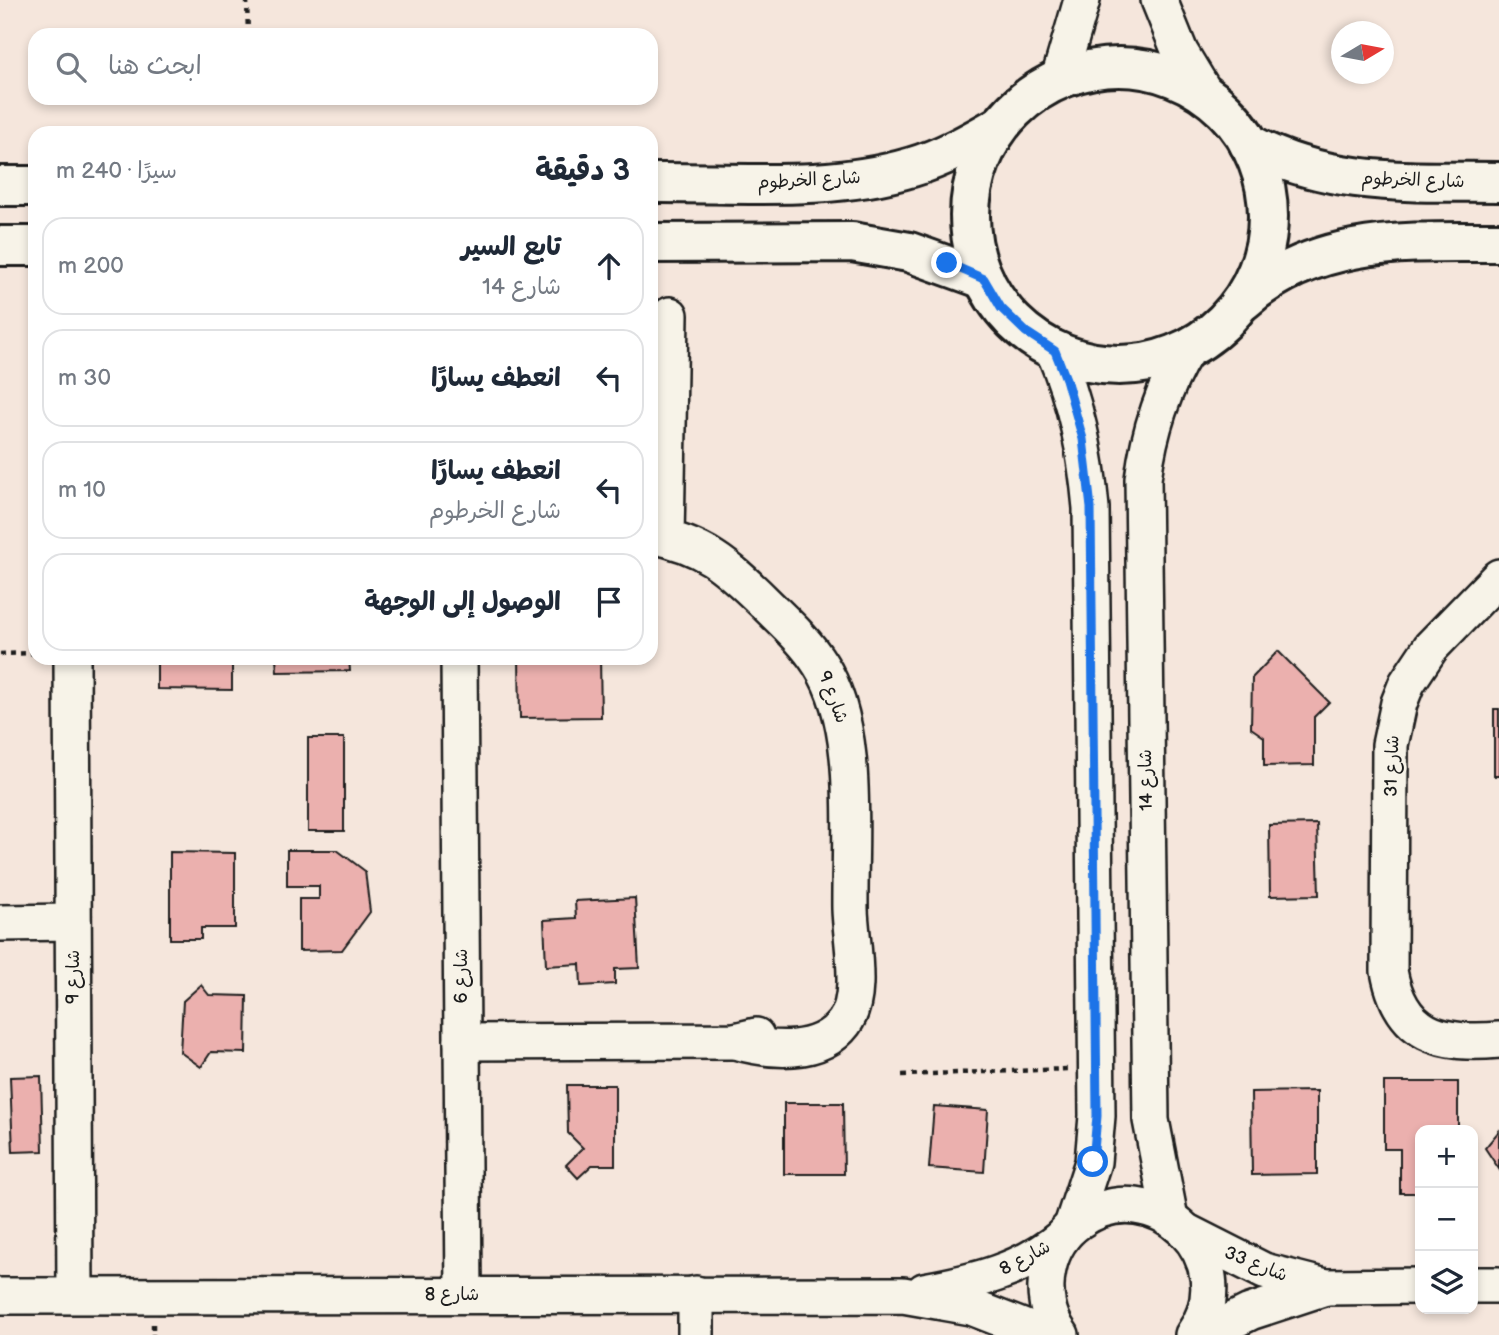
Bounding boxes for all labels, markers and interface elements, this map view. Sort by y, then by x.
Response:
north arrow [1331,21,1394,84]
search box [28,28,658,105]
icon: search [52,48,90,86]
text: ابحث هنا [108,51,202,82]
text: 3 دقيقة [535,153,630,189]
text: سيرًا · 240 m [56,157,177,185]
street label: شارع الخرطوم [757,167,861,196]
street label: شارع الخرطوم [1361,168,1465,195]
text: تابع السير [461,232,561,263]
icon: ahead [590,247,628,285]
route end [931,247,962,278]
text: 200 m [58,252,124,280]
text: شارع 14 [482,273,561,301]
icon: left [590,359,628,397]
text: انعطف يسارًا [431,363,561,394]
text: 30 m [58,364,111,392]
text: انعطف يسارًا [431,456,561,487]
icon: left [590,471,628,509]
text: 10 m [58,476,106,504]
text: شارع الخرطوم [429,497,561,525]
icon: arrive [590,583,628,621]
text: الوصول إلى الوجهة [364,587,561,618]
street label: شارع 9 [813,668,853,726]
street label: شارع 31 [1380,735,1405,797]
street label: شارع 14 [1135,749,1158,811]
street label: شارع 6 [451,949,473,1003]
street label: شارع 9 [63,950,85,1004]
map controls [1415,1125,1478,1314]
button: + [1415,1125,1478,1188]
route start [1077,1146,1108,1177]
button: − [1415,1188,1478,1251]
street label: شارع 8 [996,1236,1054,1281]
street label: شارع 33 [1221,1242,1291,1287]
button: layers [1415,1251,1478,1314]
street label: شارع 8 [425,1284,479,1306]

